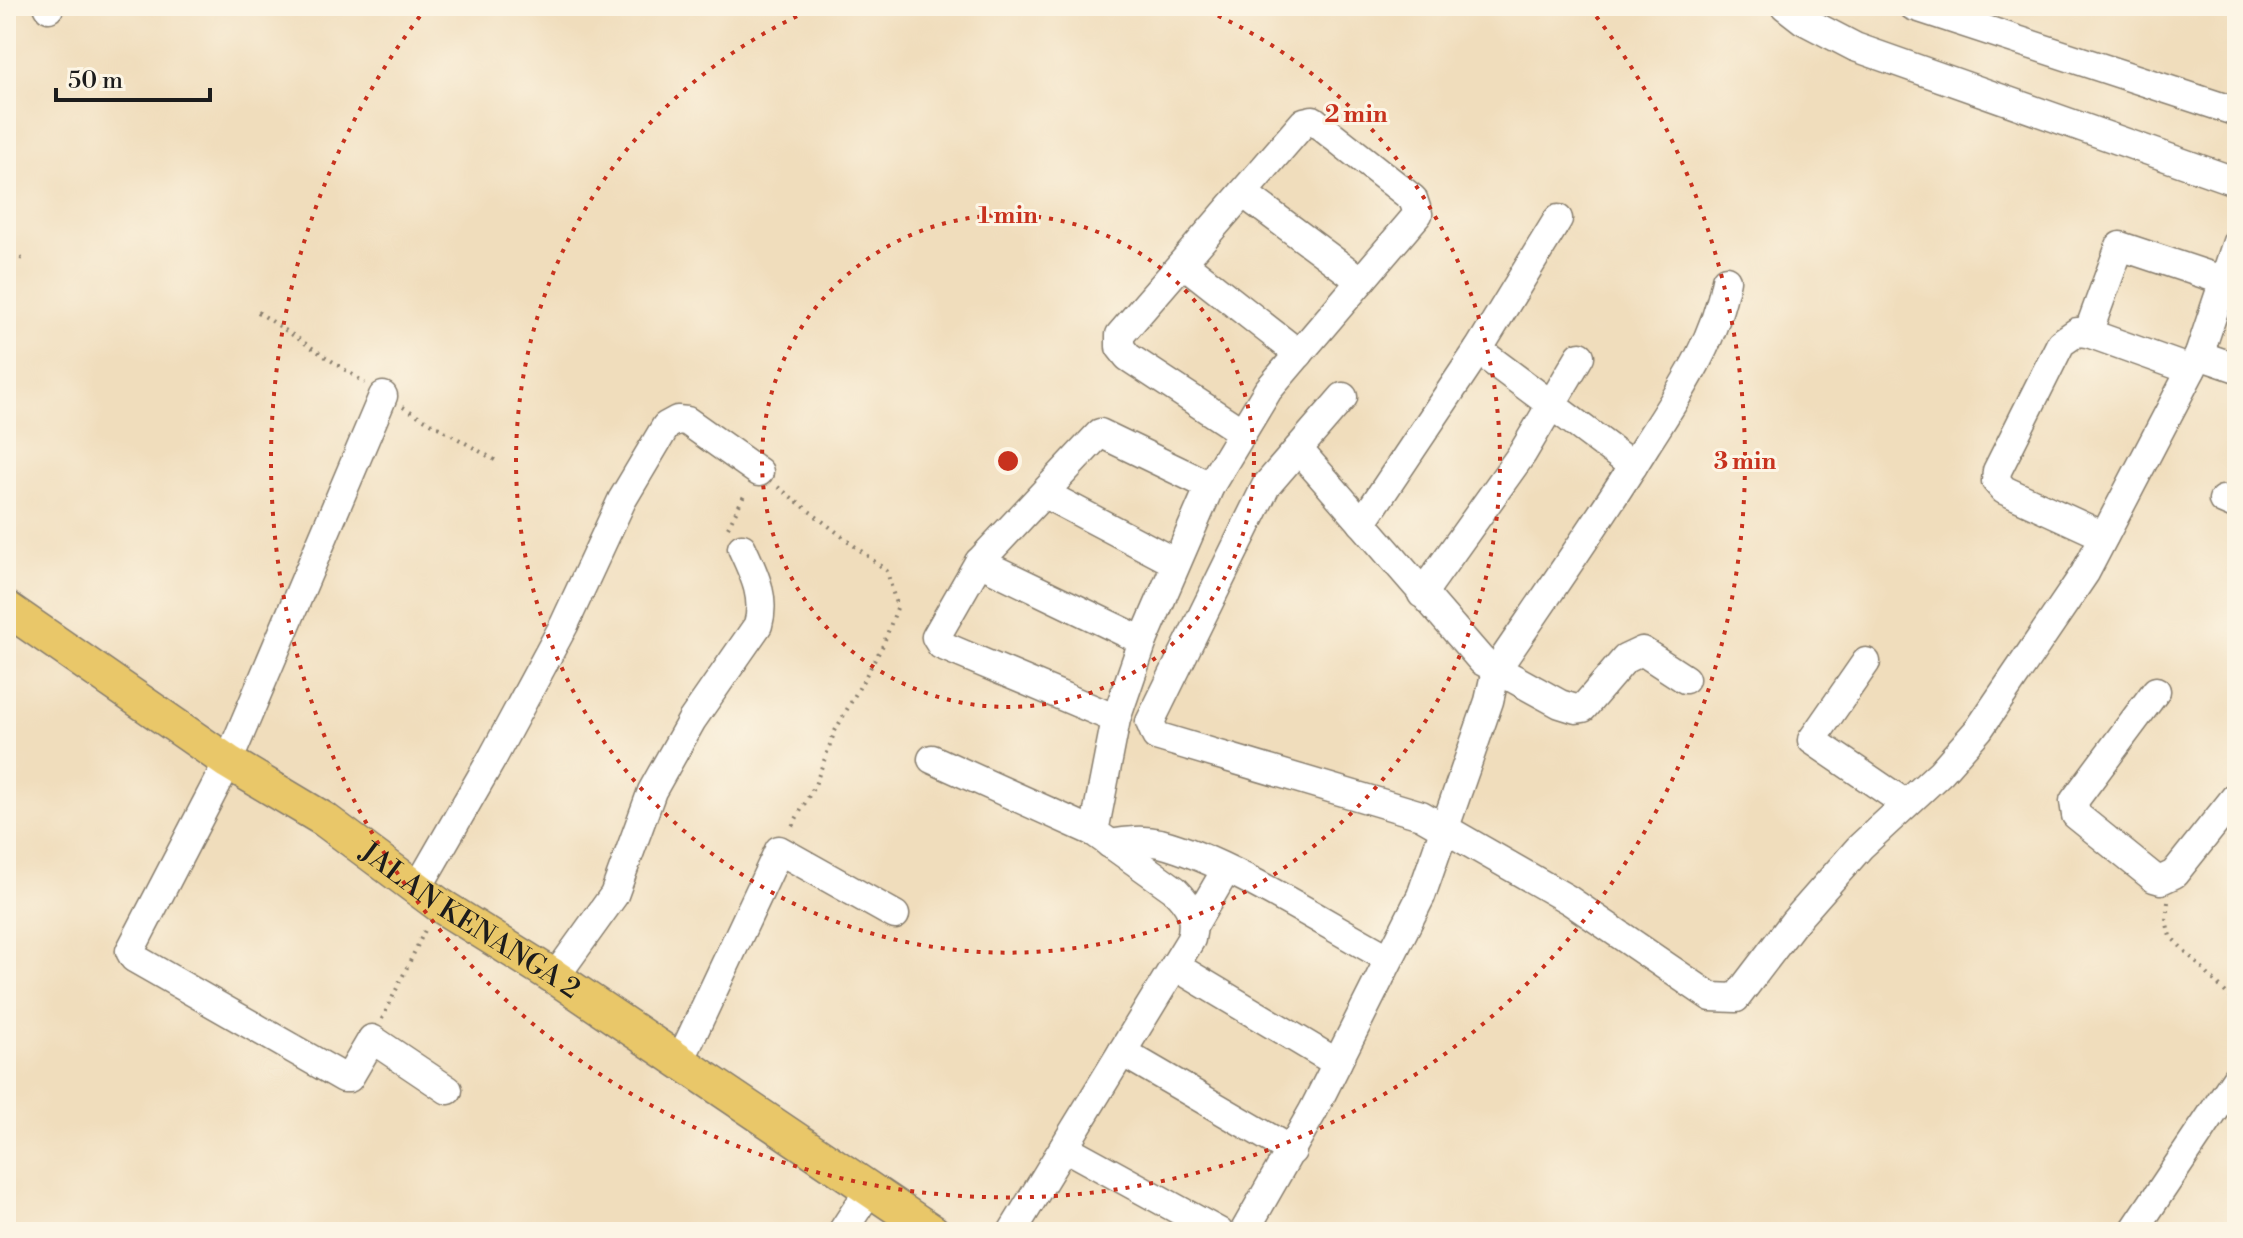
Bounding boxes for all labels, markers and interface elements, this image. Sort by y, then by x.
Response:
scale bar [56,52,210,102]
text: 50 m [68,66,123,96]
text: 2 min [1324,100,1388,130]
text: 1 min [978,201,1038,231]
centre of rings [994,447,1022,475]
text: 3 min [1714,447,1777,477]
street label: JALAN KENANGA 2 [352,834,587,1006]

